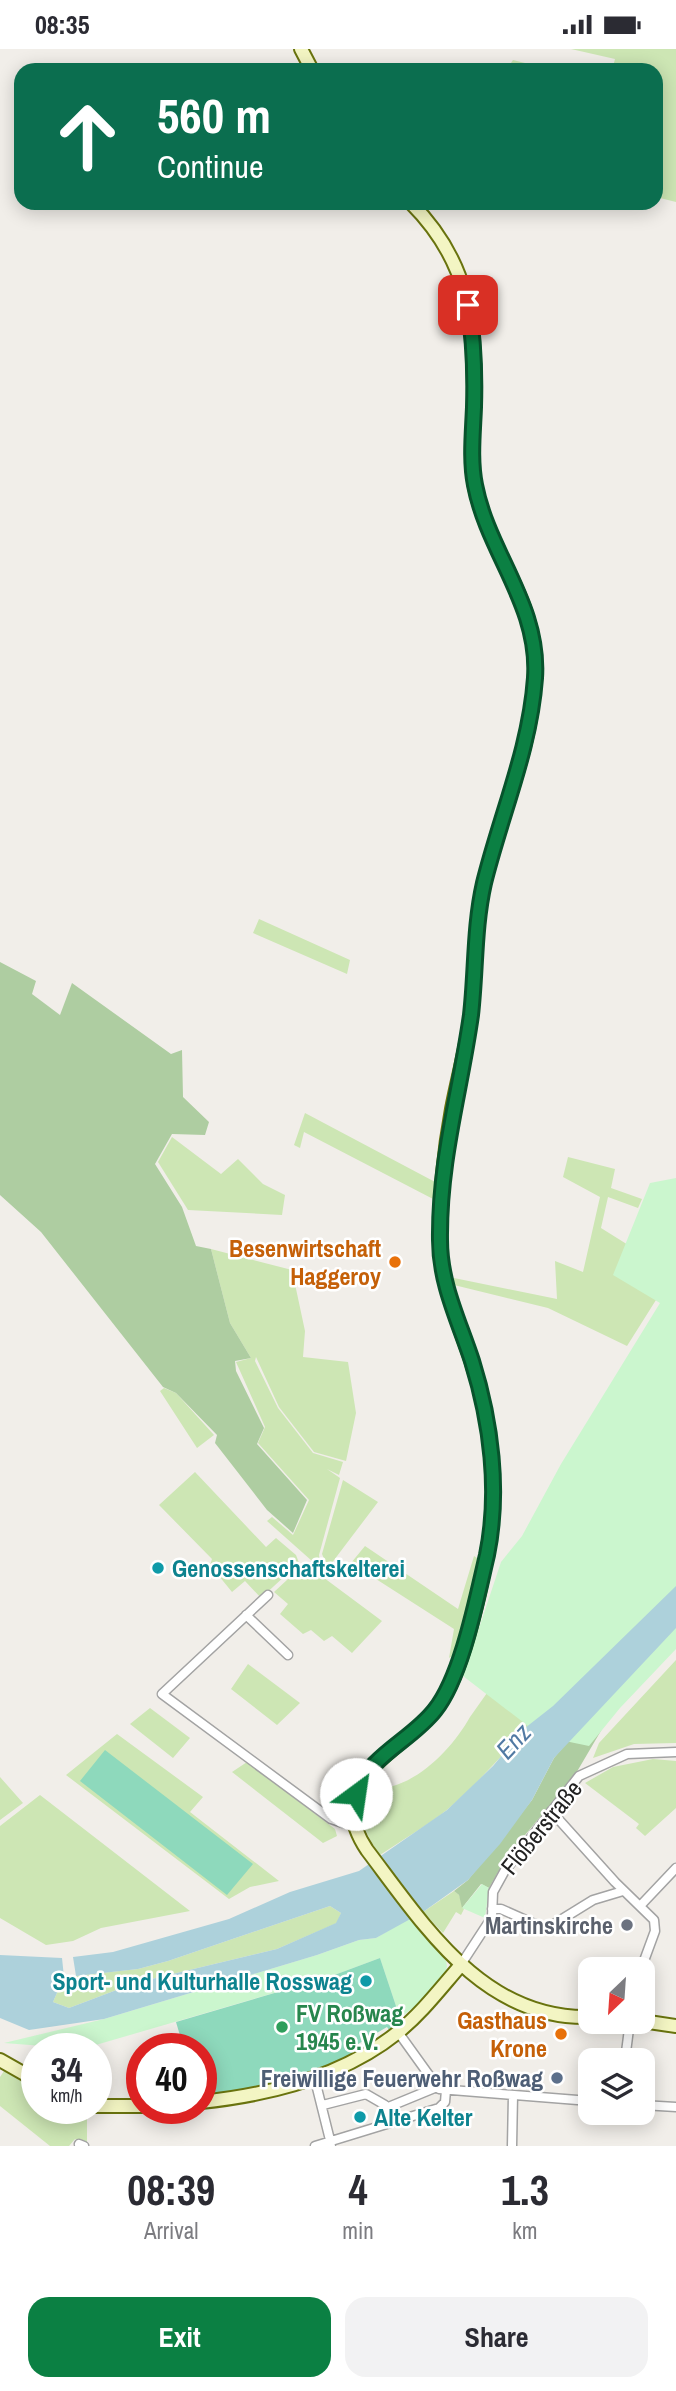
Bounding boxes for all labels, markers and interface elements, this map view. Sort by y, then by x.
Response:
text: 08:35 [35,7,90,42]
text: 560 m [157,82,271,148]
icon: ahead [42,91,133,182]
text: Continue [157,145,264,188]
pin [438,275,498,335]
icon: arrive [449,286,487,324]
place label: Besenwirtschaft Haggeroy [229,1232,381,1292]
marker: Besenwirtschaft Haggeroy [387,1254,403,1270]
place label: Genossenschaftskelterei [172,1552,405,1584]
marker: Genossenschaftskelterei [150,1560,166,1576]
water label: Enz [488,1715,539,1766]
position arrow [319,1757,393,1831]
street label: Flößerstraße [493,1773,589,1881]
place label: Martinskirche [485,1909,613,1941]
marker: Martinskirche [619,1917,635,1933]
north arrow [578,1957,654,2033]
map controls [578,1957,655,2125]
place label: Sport- und Kulturhalle Rosswag [52,1965,352,1997]
marker: Sport- und Kulturhalle Rosswag [358,1973,374,1989]
place label: FV Roßwag 1945 e.V. [296,1997,403,2057]
place label: Gasthaus Krone [457,2004,547,2064]
marker: FV Roßwag 1945 e.V. [274,2019,290,2035]
marker: Gasthaus Krone [553,2026,569,2042]
speed limit sign: 40 [126,2033,217,2124]
text: 34 [51,2046,82,2093]
button: layers [578,2048,655,2125]
place label: Freiwillige Feuerwehr Roßwag [261,2062,543,2094]
marker: Freiwillige Feuerwehr Roßwag [549,2070,565,2086]
text: km/h [51,2083,83,2108]
place label: Alte Kelter [374,2101,473,2133]
marker: Alte Kelter [352,2109,368,2125]
text: 08:39 [127,2162,215,2218]
text: 4 [349,2162,368,2218]
text: 1.3 [501,2162,549,2218]
text: Arrival [144,2215,198,2246]
text: min [342,2215,374,2246]
text: km [512,2215,537,2246]
button: Exit [28,2297,331,2377]
button: Share [345,2297,648,2377]

